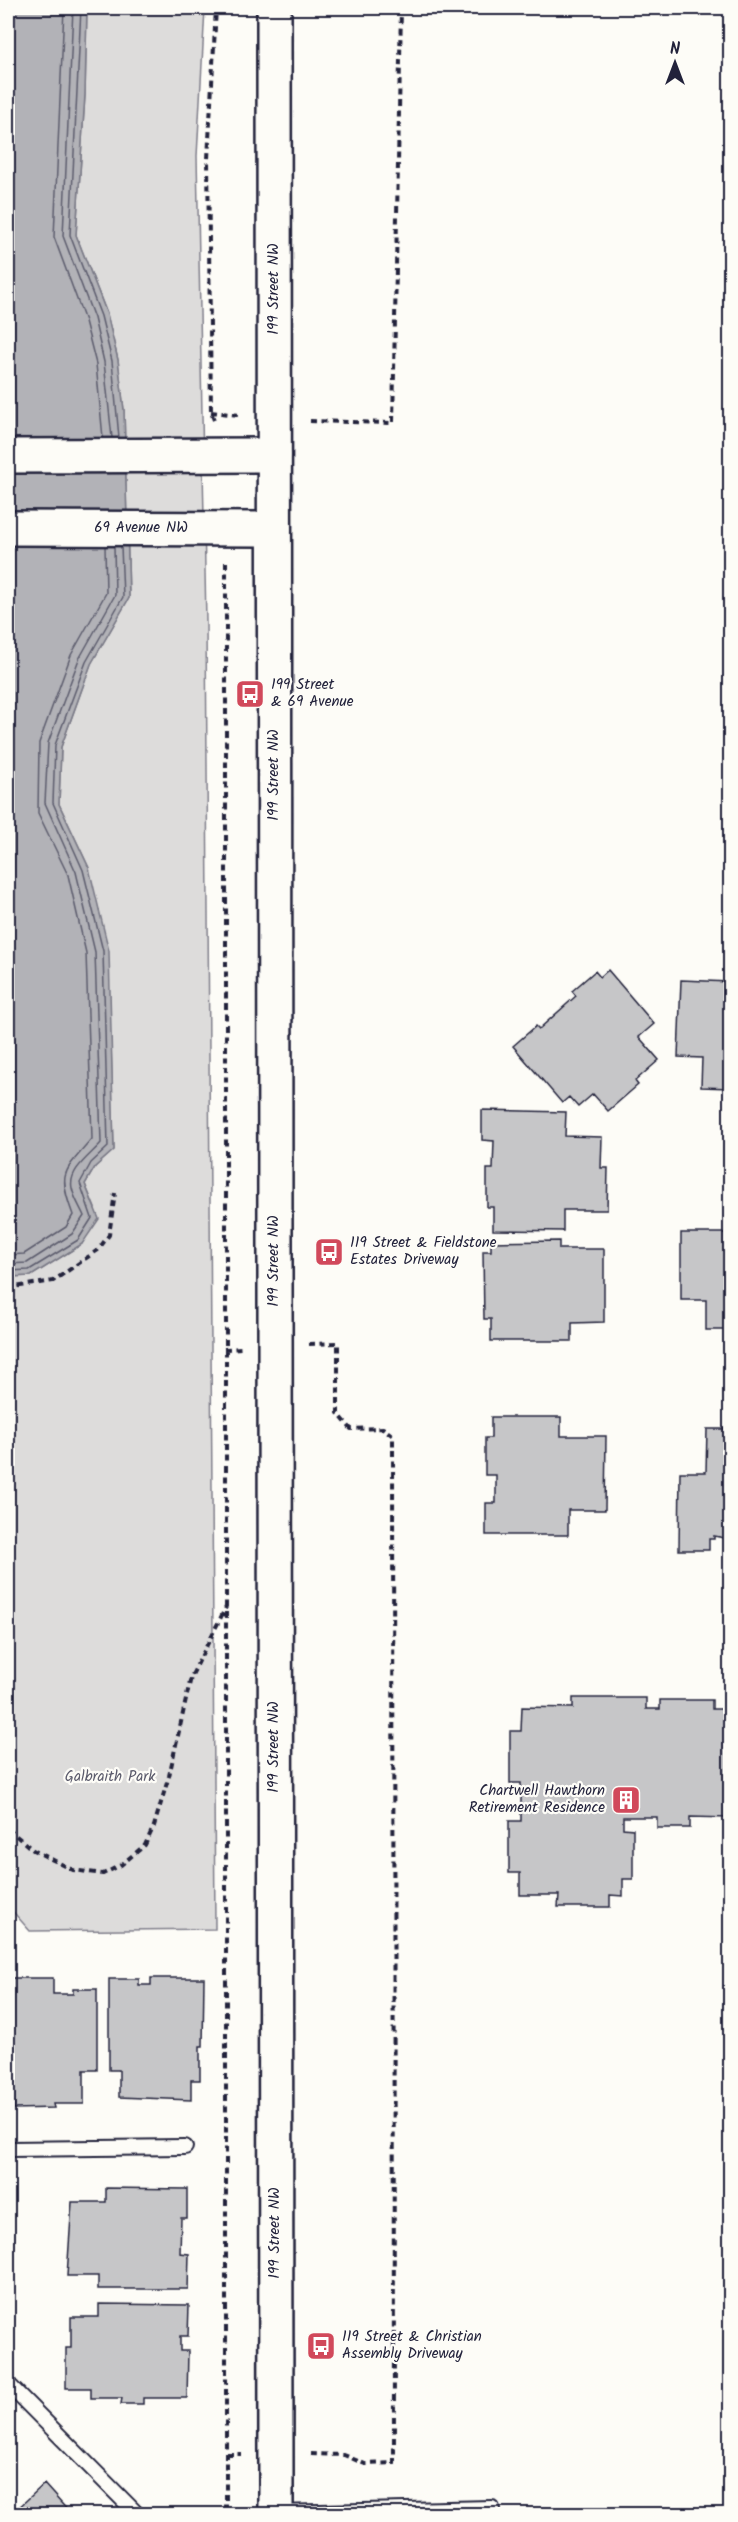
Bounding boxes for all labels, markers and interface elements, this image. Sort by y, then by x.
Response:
north arrow [645,33,705,93]
text: N [670,37,680,62]
street label: 199 Street NW [262,243,286,335]
street label: 69 Avenue NW [94,516,188,540]
place label: 199 Street & 69 Avenue [271,673,354,714]
bus stop icon: 199 Street & 69 Avenue [234,678,266,710]
street label: 199 Street NW [262,729,286,821]
street label: 199 Street NW [262,1215,286,1307]
place label: 119 Street & Fieldstone Estates Driveway [350,1231,497,1272]
bus stop icon: 119 Street & Fieldstone Estates Driveway [313,1236,345,1268]
street label: 199 Street NW [262,1701,286,1793]
park label: Galbraith Park [65,1765,156,1789]
place label: Chartwell Hawthorn Retirement Residence [469,1779,605,1820]
building icon: Chartwell Hawthorn Retirement Residence [610,1784,642,1816]
street label: 199 Street NW [263,2187,287,2279]
place label: 119 Street & Christian Assembly Driveway [342,2325,482,2366]
bus stop icon: 119 Street & Christian Assembly Driveway [305,2330,337,2362]

